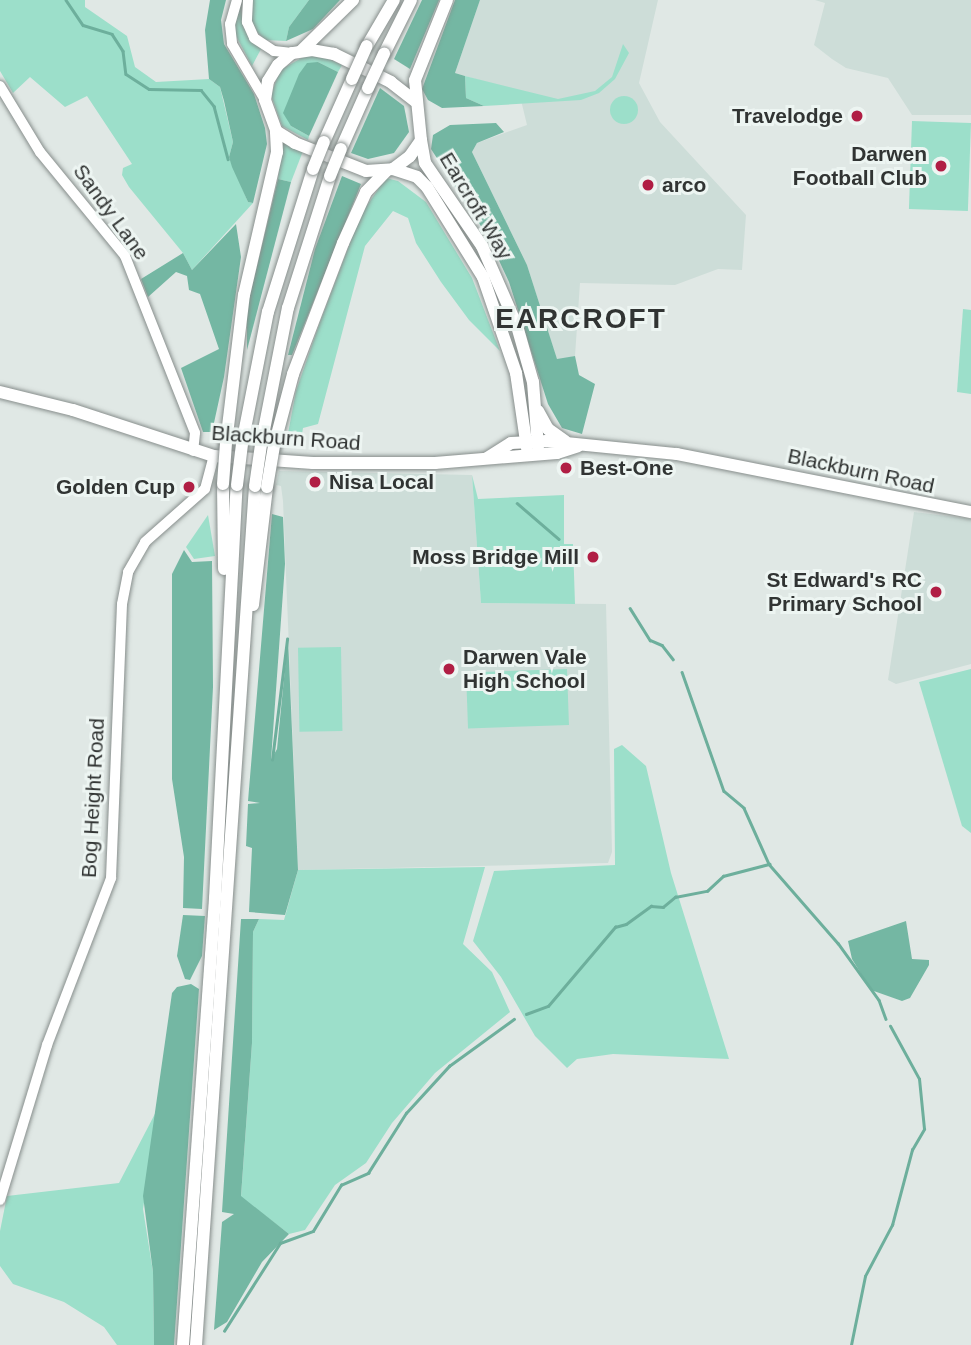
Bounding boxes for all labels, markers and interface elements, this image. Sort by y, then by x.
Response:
place label: Travelodge [732,103,843,129]
marker: Travelodge [849,108,865,124]
place label: Darwen Football Club [793,141,927,191]
street label: Earcroft Way [434,148,518,264]
marker: Darwen Football Club [933,158,949,174]
street label: Sandy Lane [68,159,154,265]
place label: arco [662,172,706,198]
marker: arco [640,177,656,193]
district label: EARCROFT [496,302,666,336]
street label: Blackburn Road [211,420,361,456]
street label: Blackburn Road [785,443,937,499]
place label: Best-One [580,455,673,481]
marker: Best-One [558,460,574,476]
place label: Nisa Local [329,469,434,495]
place label: Golden Cup [56,474,175,500]
marker: Nisa Local [307,474,323,490]
marker: Golden Cup [181,479,197,495]
place label: Moss Bridge Mill [412,544,579,570]
marker: Moss Bridge Mill [585,549,601,565]
place label: St Edward's RC Primary School [766,567,922,617]
marker: St Edward's RC Primary School [928,584,944,600]
place label: Darwen Vale High School [463,644,587,694]
marker: Darwen Vale High School [441,661,457,677]
street label: Bog Height Road [76,717,110,879]

